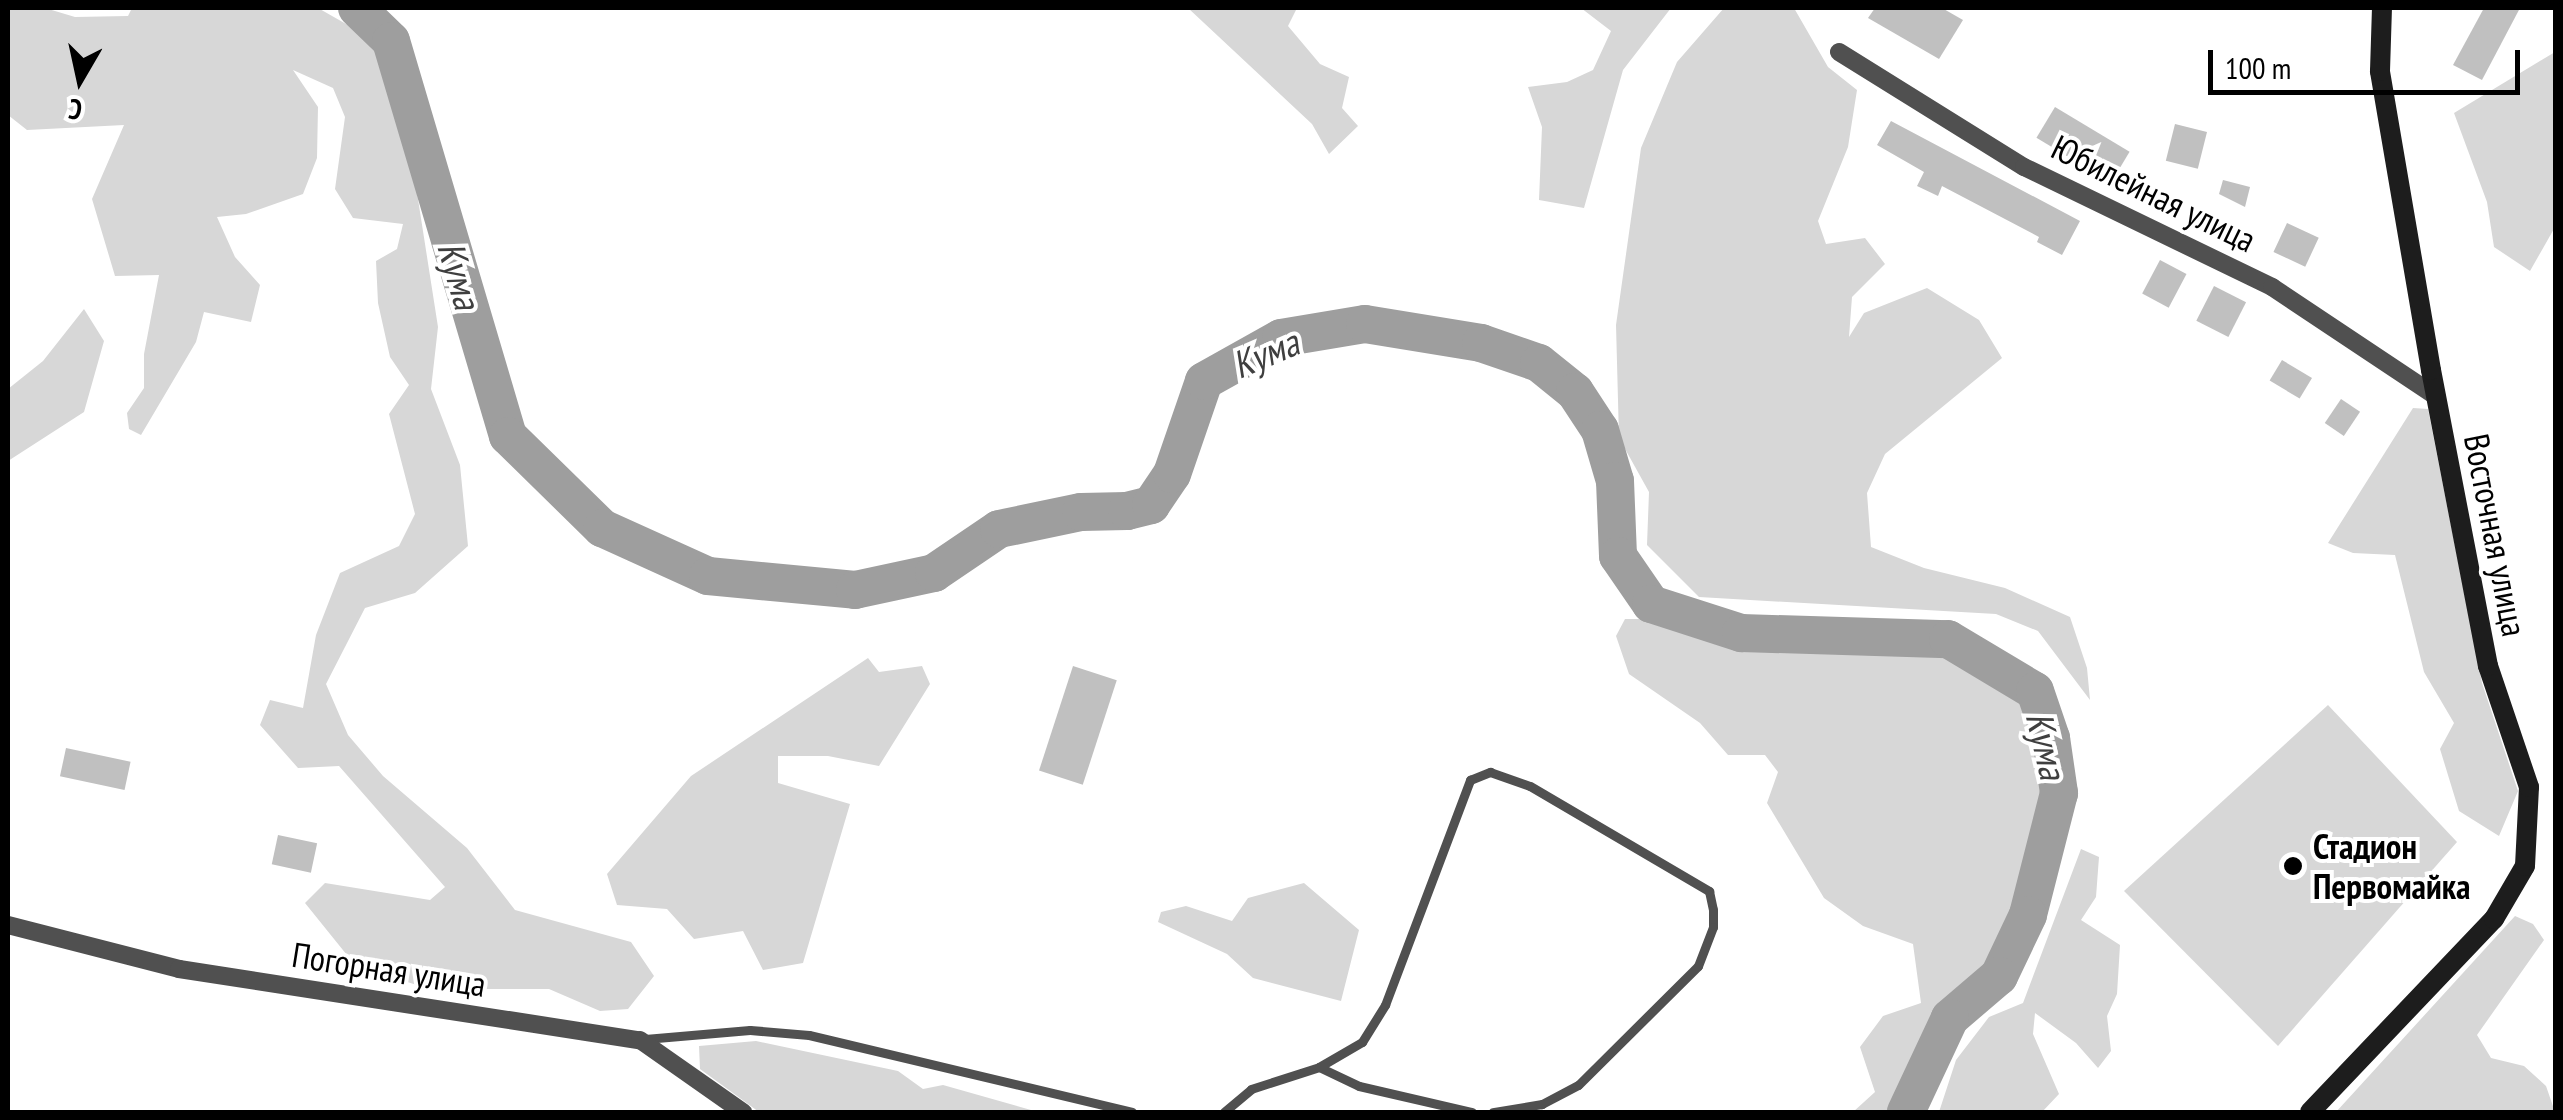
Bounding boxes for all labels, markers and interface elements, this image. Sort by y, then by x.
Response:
north arrow [30,30,130,130]
scale bar [2213,30,2526,92]
text: 100 m [2225,48,2291,87]
text: С [66,91,84,129]
street label: Юбилейная улица [2045,126,2263,260]
water label: Кума [429,236,491,314]
water label: Кума [1225,319,1305,387]
street label: Восточная улица [2456,430,2536,640]
water label: Кума [2017,707,2077,783]
place label: Стадион Первомайка [2313,825,2471,907]
marker: Стадион Первомайка [2282,855,2304,877]
street label: Погорная улица [289,933,489,1005]

